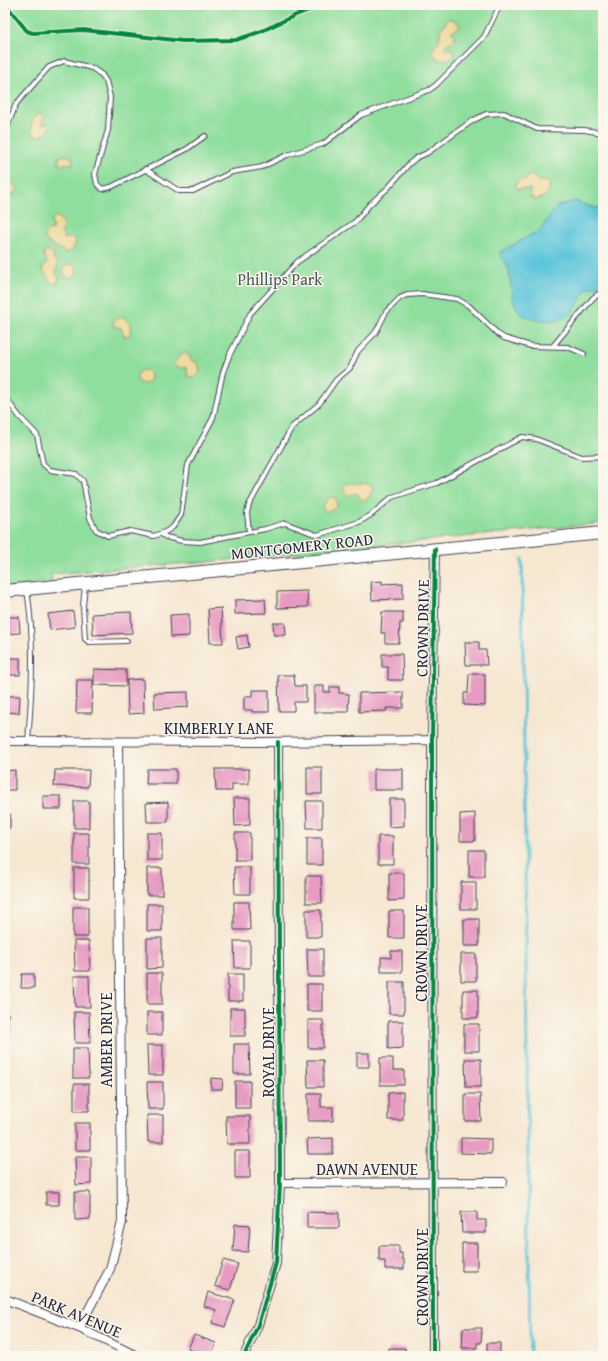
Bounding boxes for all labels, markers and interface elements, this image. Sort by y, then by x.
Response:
park label: Phillips Park [238,267,323,291]
street label: MONTGOMERY ROAD [230,527,375,565]
street label: CROWN DRIVE [409,579,435,677]
street label: KIMBERLY LANE [164,716,274,740]
street label: CROWN DRIVE [409,904,433,1002]
street label: AMBER DRIVE [94,992,118,1088]
street label: ROYAL DRIVE [256,1007,280,1097]
street label: DAWN AVENUE [316,1157,418,1181]
street label: CROWN DRIVE [410,1228,434,1326]
street label: PARK AVENUE [28,1284,126,1344]

